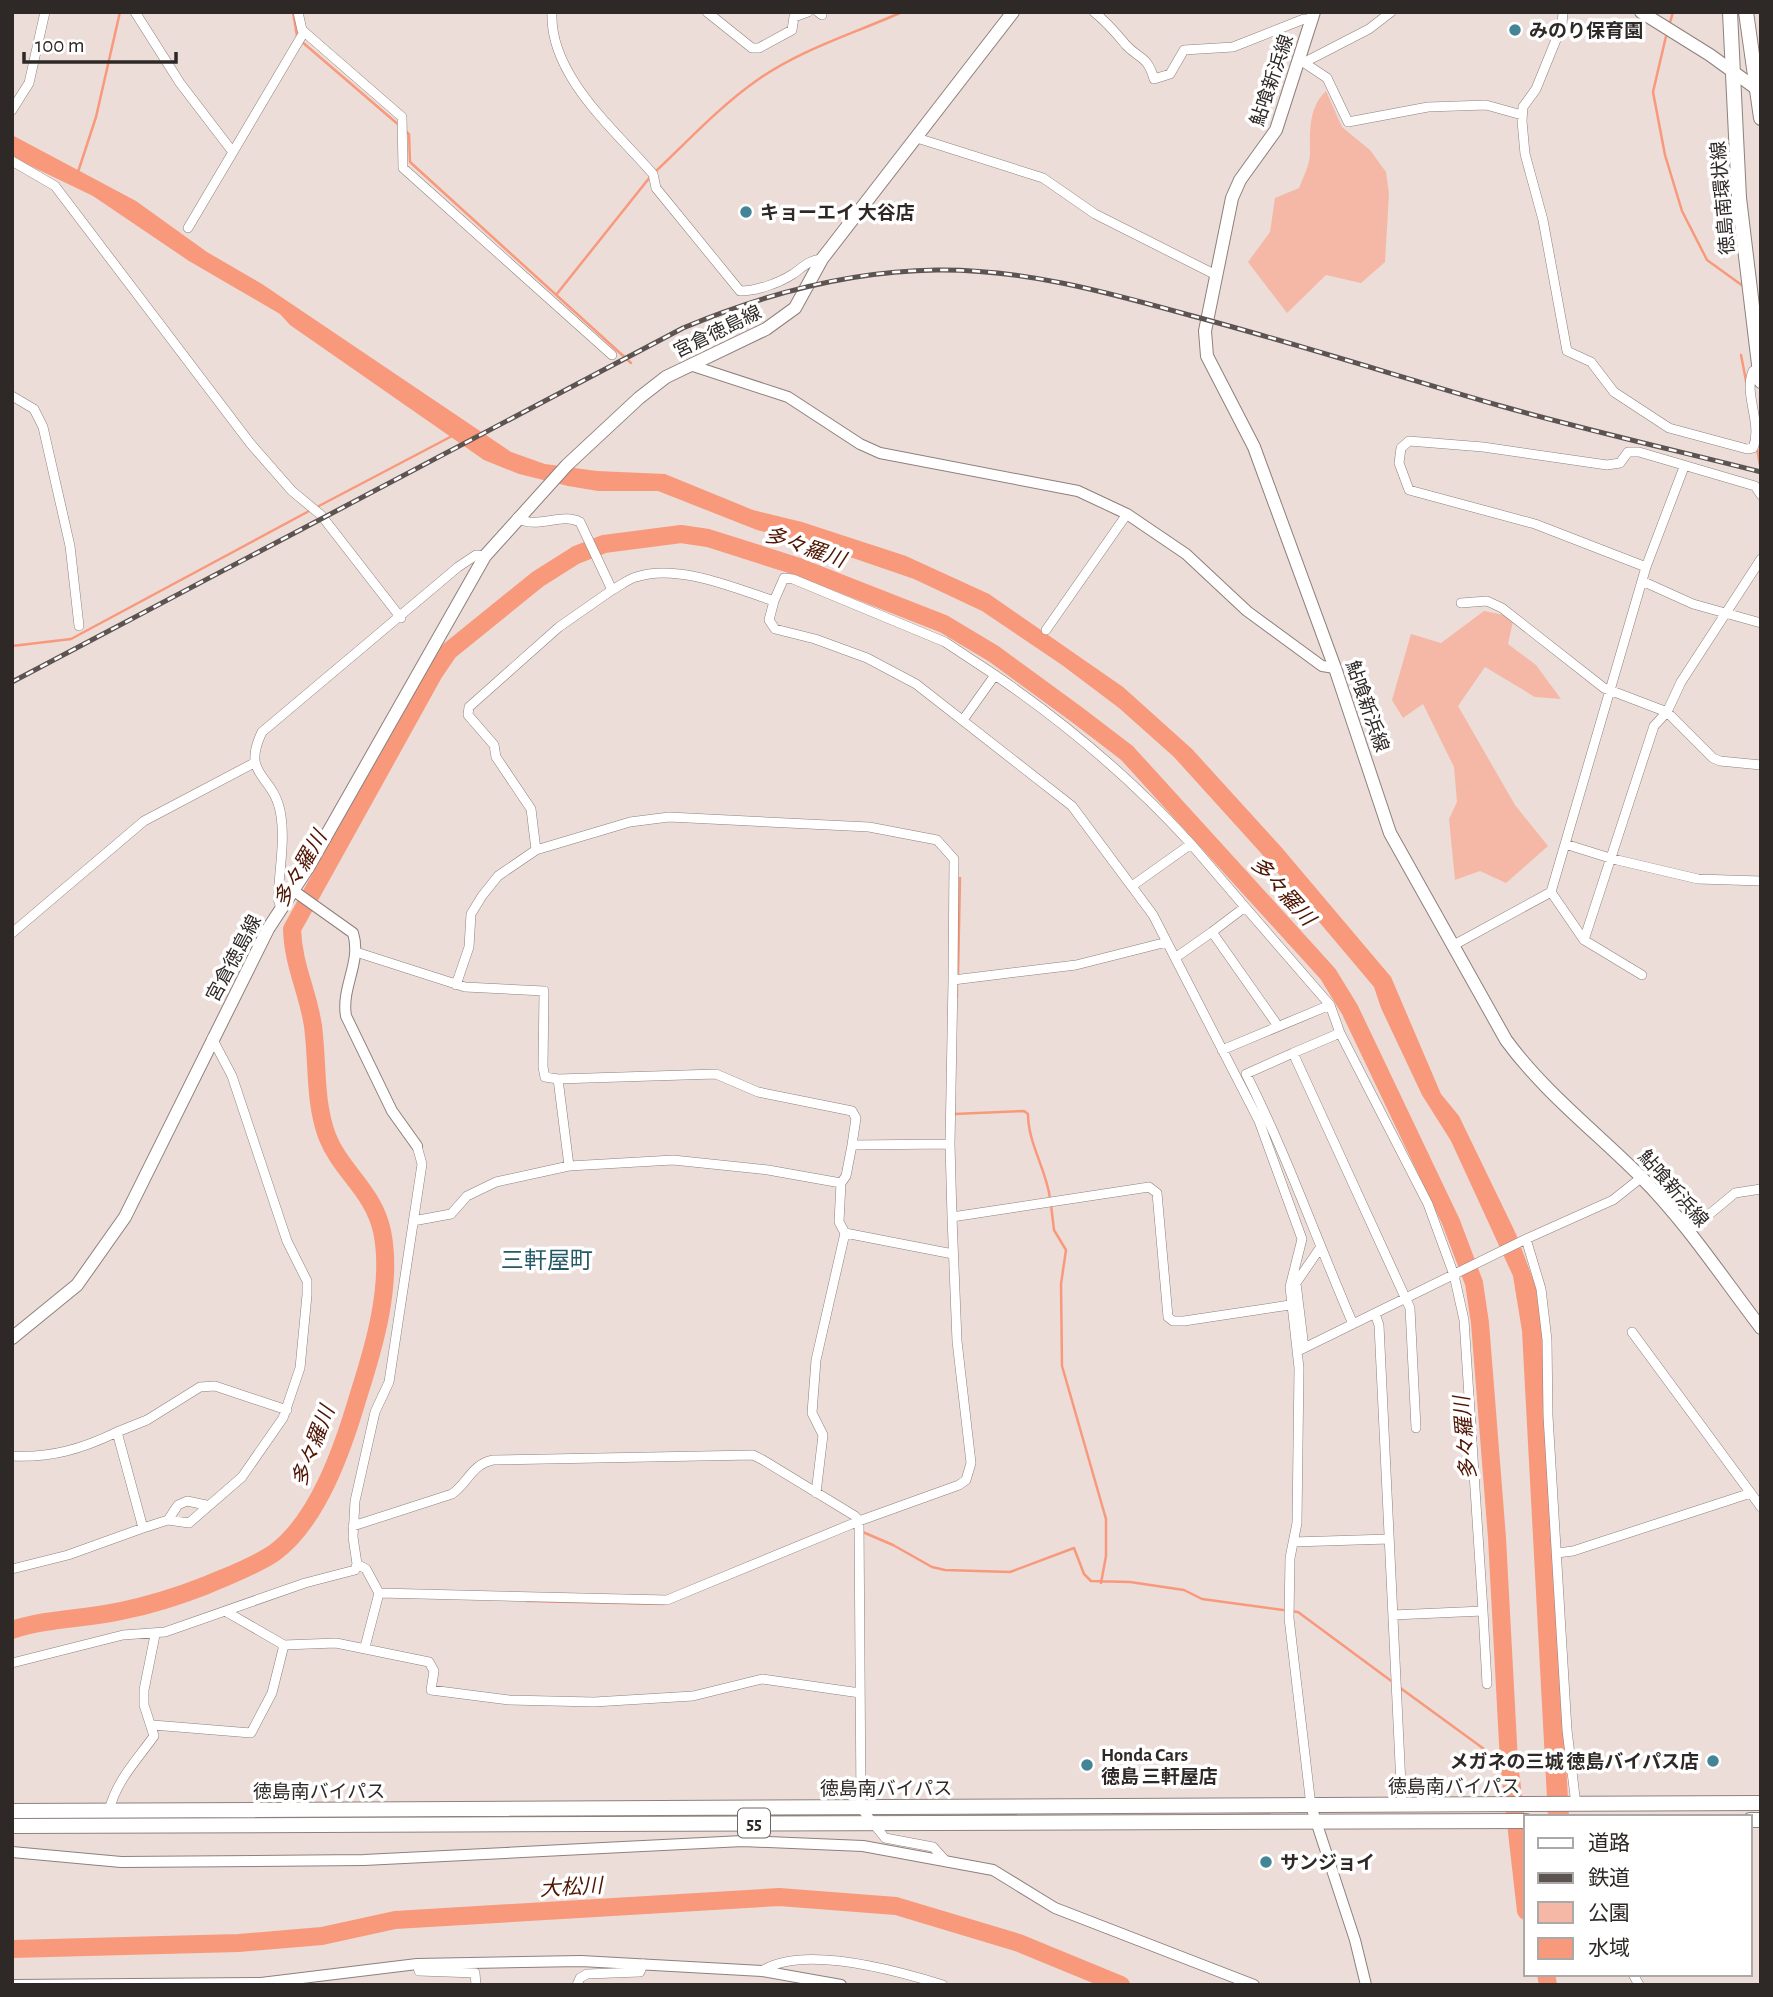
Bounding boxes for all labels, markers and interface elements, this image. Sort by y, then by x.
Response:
scale bar [24,21,177,65]
place label: みのり保育園 [1529,21,1643,41]
marker: みのり保育園 [1507,22,1523,38]
street label: 鮎喰新浜線 [1247,32,1297,129]
text: 100 m [35,35,85,56]
street label: 徳島南環状線 [1708,140,1738,256]
place label: キョーエイ 大谷店 [760,203,915,223]
marker: キョーエイ 大谷店 [738,204,754,220]
street label: 宮倉徳島線 [670,302,765,362]
water label: 多々羅川 [762,523,850,572]
street label: 鮎喰新浜線 [1342,658,1392,755]
water label: 多々羅川 [269,825,332,911]
water label: 多々羅川 [1247,852,1321,931]
street label: 宮倉徳島線 [203,912,265,1005]
street label: 鮎喰新浜線 [1635,1146,1712,1231]
district label: 三軒屋町 [501,1248,593,1273]
water label: 多々羅川 [1450,1393,1480,1481]
water label: 多々羅川 [288,1401,339,1489]
place label: Honda Cars 徳島 三軒屋店 [1101,1746,1218,1787]
place label: メガネの三城 徳島バイパス店 [1450,1751,1699,1772]
marker: メガネの三城 徳島バイパス店 [1705,1753,1721,1769]
marker: Honda Cars 徳島 三軒屋店 [1079,1757,1095,1773]
street label: 徳島南バイパス [1388,1777,1520,1797]
street label: 徳島南バイパス [820,1779,952,1799]
street label: 徳島南バイパス [253,1782,385,1802]
road number: 55 [738,1809,770,1838]
legend [1524,1815,1752,1976]
text: 道路 [1588,1832,1630,1854]
place label: サンジョイ [1280,1853,1375,1873]
marker: サンジョイ [1258,1854,1274,1870]
text: 鉄道 [1588,1867,1630,1889]
water label: 大松川 [539,1874,605,1900]
text: 公園 [1588,1903,1630,1924]
text: 水域 [1588,1937,1630,1959]

